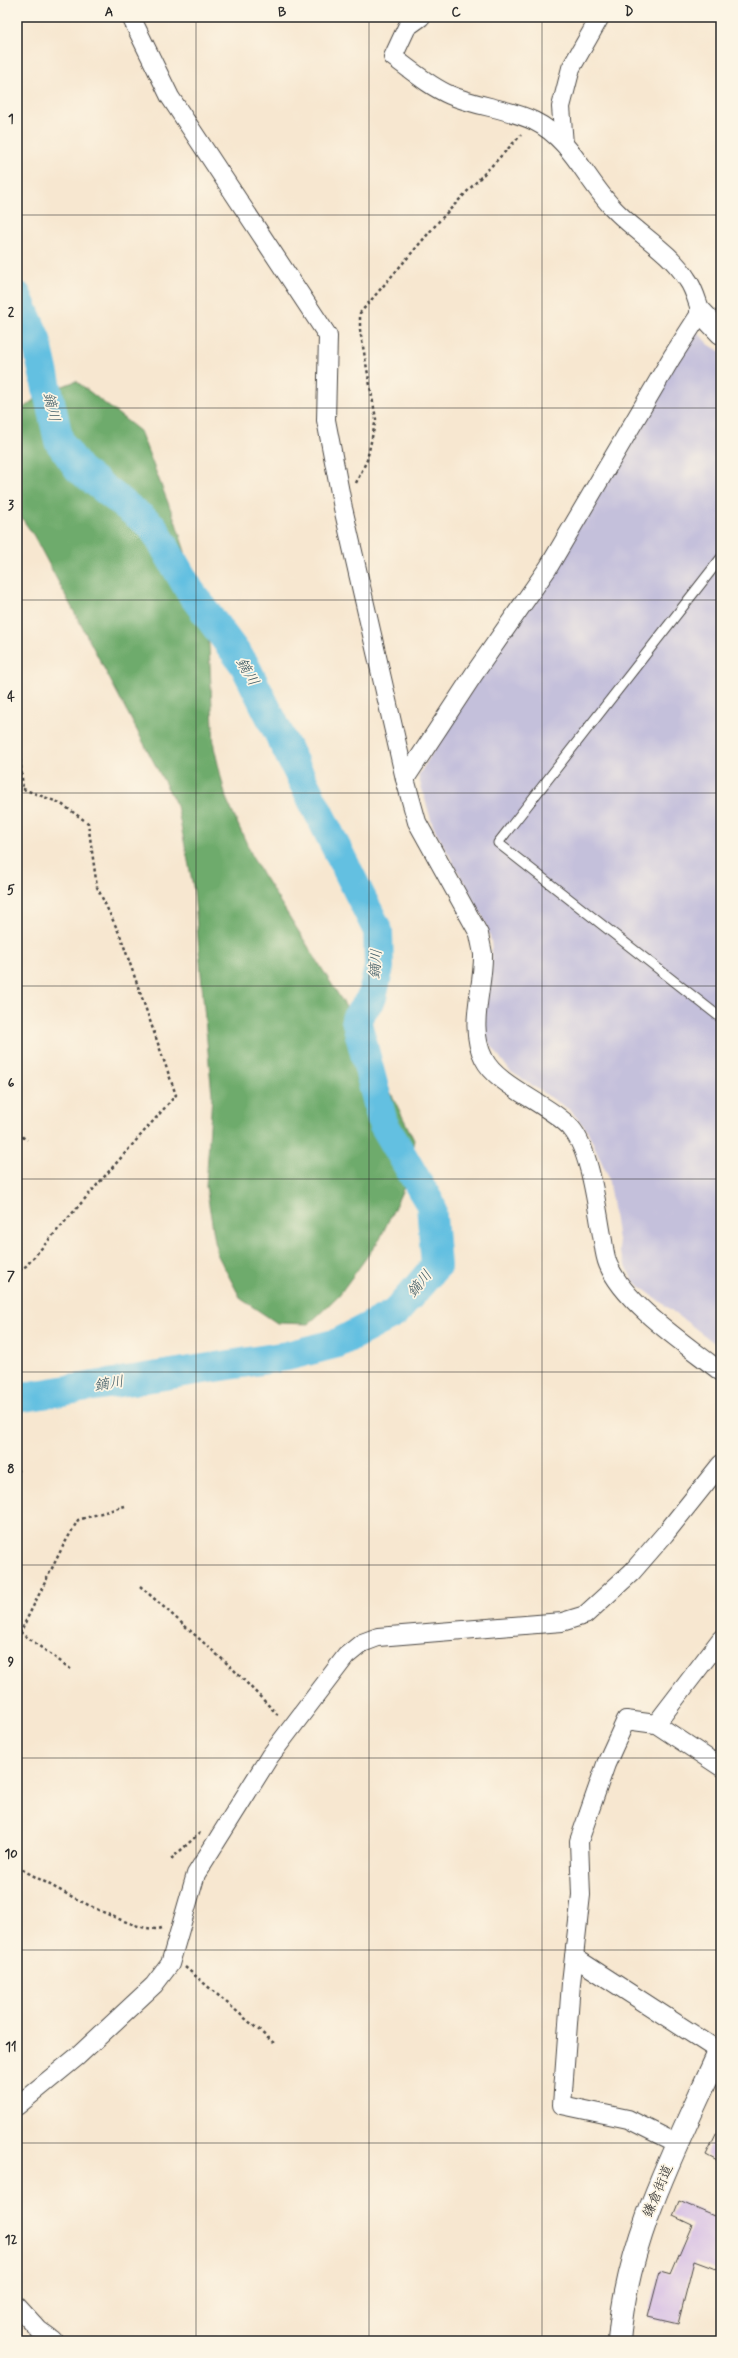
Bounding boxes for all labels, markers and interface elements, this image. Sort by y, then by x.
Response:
text: A [105,4,113,21]
text: B [278,4,287,21]
text: C [451,4,461,21]
text: D [625,4,634,21]
text: 1 [8,111,14,128]
text: 2 [8,304,15,321]
water label: 鏑川 [38,390,64,424]
text: 3 [8,497,14,514]
water label: 鏑川 [231,654,263,690]
text: 4 [7,689,15,706]
text: 5 [7,882,15,899]
water label: 鏑川 [365,948,387,980]
text: 6 [8,1075,15,1092]
water label: 鏑川 [403,1266,437,1302]
text: 7 [7,1268,15,1285]
water label: 鏑川 [93,1372,125,1396]
text: 8 [7,1461,15,1478]
text: 9 [8,1654,15,1671]
text: 10 [4,1846,18,1863]
text: 11 [5,2039,17,2056]
street label: 鎌倉街道 [639,2162,677,2220]
text: 12 [5,2232,17,2249]

